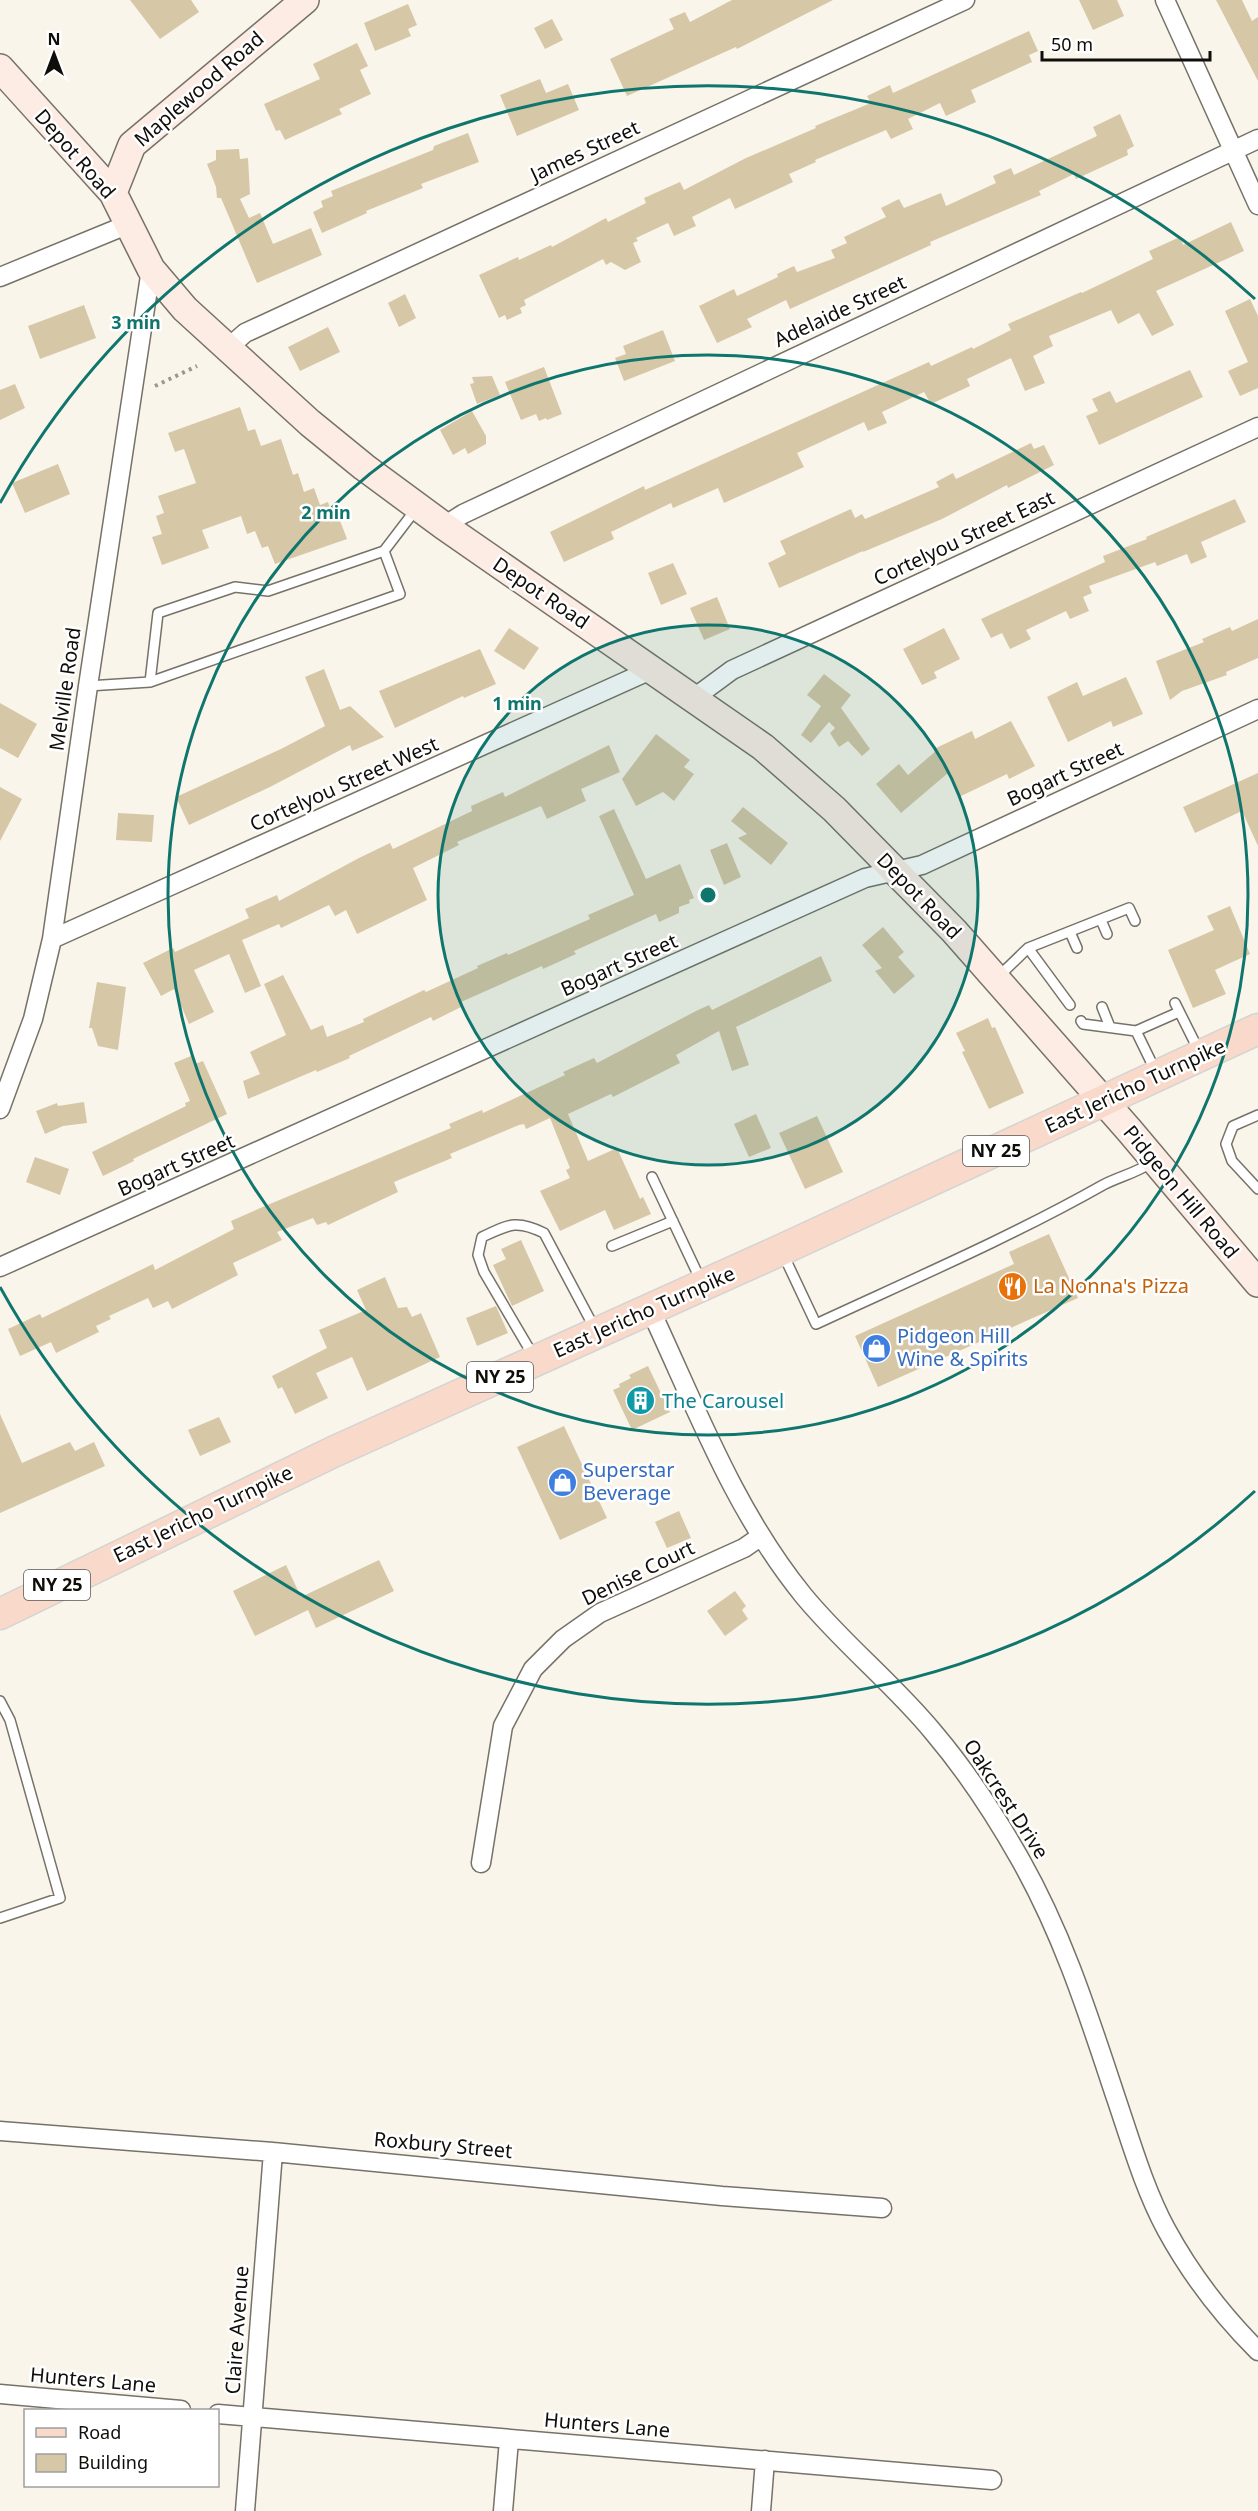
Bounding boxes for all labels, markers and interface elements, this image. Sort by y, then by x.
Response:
north arrow [24,24,84,84]
scale bar [1042,24,1210,62]
street label: Maplewood Road [128,25,269,152]
text: N [47,28,61,50]
text: 50 m [1051,32,1093,56]
street label: Depot Road [29,103,122,204]
street label: James Street [524,114,644,188]
street label: Adelaide Street [769,268,910,353]
text: 3 min [111,310,161,334]
street label: Cortelyou Street East [869,484,1059,591]
text: 2 min [301,500,351,524]
street label: Depot Road [488,550,595,635]
street label: Melville Road [42,625,87,753]
text: 1 min [492,691,542,715]
street label: Cortelyou Street West [245,730,442,837]
street label: Bogart Street [1002,735,1127,812]
street label: Depot Road [871,846,968,945]
centre of rings [698,885,718,905]
street label: Bogart Street [556,927,681,1002]
street label: East Jericho Turnpike [1040,1032,1229,1139]
street label: Pidgeon Hill Road [1118,1119,1245,1264]
street label: Bogart Street [113,1127,238,1202]
road number: NY 25 [963,1136,1029,1166]
street label: East Jericho Turnpike [549,1259,739,1364]
restaurant icon: La Nonna's Pizza [996,1270,1028,1302]
place label: La Nonna's Pizza [1033,1272,1189,1299]
place label: Pidgeon Hill Wine & Spirits [897,1322,1028,1372]
shop icon: Pidgeon Hill Wine & Spirits [860,1332,892,1364]
road number: NY 25 [467,1362,533,1392]
building icon: The Carousel [625,1385,657,1417]
place label: The Carousel [662,1387,784,1414]
place label: Superstar Beverage [583,1456,674,1506]
street label: East Jericho Turnpike [109,1458,297,1569]
shop icon: Superstar Beverage [546,1466,578,1498]
street label: Denise Court [577,1534,699,1611]
road number: NY 25 [24,1570,90,1600]
street label: Oakcrest Drive [958,1734,1055,1864]
street label: Roxbury Street [373,2125,513,2164]
street label: Claire Avenue [219,2265,254,2395]
street label: Hunters Lane [29,2361,157,2398]
street label: Hunters Lane [543,2406,671,2443]
legend [24,2409,219,2487]
text: Road [78,2420,121,2444]
text: Building [78,2450,148,2474]

